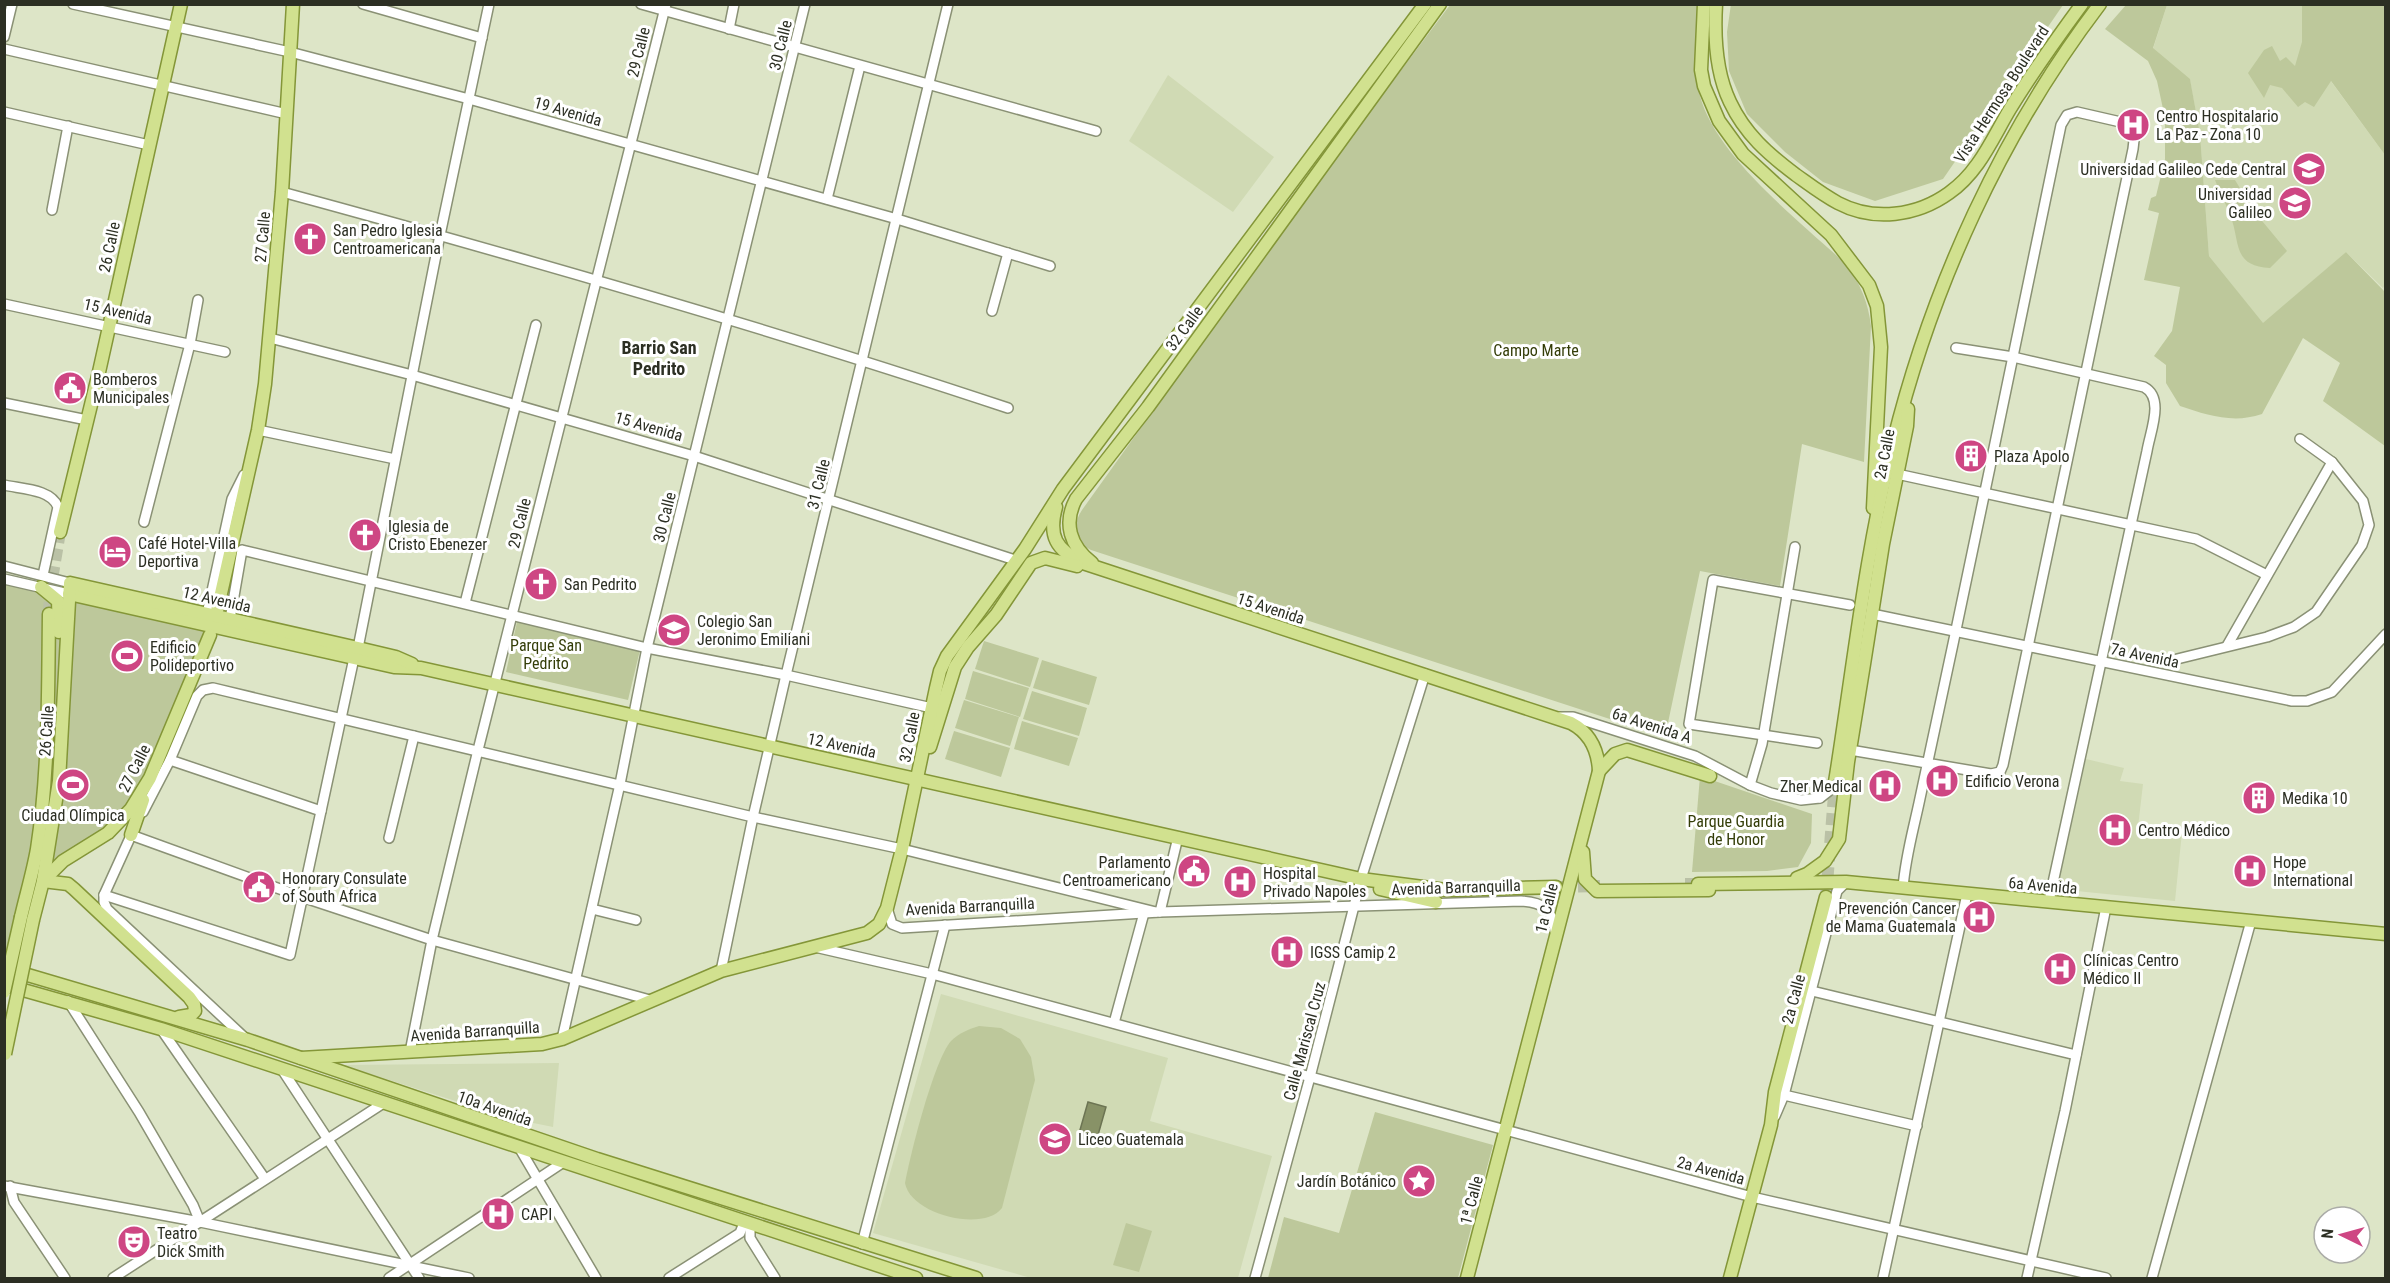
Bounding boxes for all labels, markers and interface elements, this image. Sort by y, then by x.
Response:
street label: 30 Calle [765,18,796,72]
street label: Vista Hermosa Boulevard [1950,22,2053,166]
street label: 29 Calle [623,25,654,79]
street label: 19 Avenida [532,93,604,130]
hospital icon: Centro Hospitalario La Paz - Zona 10 [2115,107,2151,143]
place label: Centro Hospitalario La Paz - Zona 10 [2156,107,2279,144]
school or university icon: Universidad Galileo Cede Central [2291,151,2327,187]
place label: Universidad Galileo Cede Central [2080,160,2286,179]
place label: Universidad Galileo [2198,185,2272,222]
school or university icon: Universidad Galileo [2277,185,2313,221]
street label: 27 Calle [251,211,274,263]
street label: 26 Calle [95,220,124,274]
church icon: San Pedro Iglesia Centroamericana [292,221,328,257]
place label: San Pedro Iglesia Centroamericana [333,221,443,258]
street label: 15 Avenida [82,294,154,329]
street label: 32 Calle [1162,302,1207,355]
district label: Barrio San Pedrito [621,337,697,379]
park label: Campo Marte [1493,341,1579,360]
public building icon: Bomberos Municipales [52,370,88,406]
place label: Bomberos Municipales [93,370,169,407]
street label: 15 Avenida [613,408,685,445]
street label: 2a Calle [1870,427,1899,481]
building icon: Plaza Apolo [1953,438,1989,474]
place label: Plaza Apolo [1994,447,2069,466]
street label: 31 Calle [803,457,834,511]
street label: 30 Calle [649,490,680,544]
street label: 29 Calle [504,496,535,550]
church icon: Iglesia de Cristo Ebenezer [347,517,383,553]
place label: Iglesia de Cristo Ebenezer [388,517,487,554]
hotel icon: Café Hotel-Villa Deportiva [97,534,133,570]
place label: Café Hotel-Villa Deportiva [138,534,236,571]
church icon: San Pedrito [523,566,559,602]
place label: San Pedrito [564,575,637,594]
street label: 12 Avenida [181,582,253,617]
street label: 15 Avenida [1235,589,1307,628]
school or university icon: Colegio San Jeronimo Emiliani [656,612,692,648]
place label: Colegio San Jeronimo Emiliani [697,612,810,649]
park label: Parque San Pedrito [510,636,582,673]
sports icon: Edificio Polideportivo [109,638,145,674]
place label: Edificio Polideportivo [150,638,234,675]
street label: 7a Avenida [2109,639,2181,672]
street label: 6a Avenida A [1610,704,1694,747]
street label: 26 Calle [35,705,58,757]
street label: 32 Calle [895,710,924,764]
street label: 12 Avenida [806,729,878,762]
street label: 27 Calle [114,741,154,795]
hospital icon: Edificio Verona [1924,763,1960,799]
sports icon: Ciudad Olímpica [55,767,91,803]
hospital icon: Zher Medical [1867,768,1903,804]
place label: Edificio Verona [1965,772,2059,791]
place label: Zher Medical [1780,777,1862,796]
building icon: Medika 10 [2241,780,2277,816]
place label: Medika 10 [2282,789,2348,808]
place label: Ciudad Olímpica [21,806,125,825]
park label: Parque Guardia de Honor [1688,812,1784,849]
hospital icon: Centro Médico [2097,812,2133,848]
place label: Centro Médico [2138,821,2230,840]
place label: Parlamento Centroamericano [1063,853,1171,890]
public building icon: Parlamento Centroamericano [1176,853,1212,889]
hospital icon: Hope International [2232,853,2268,889]
place label: Hope International [2273,853,2353,890]
hospital icon: Hospital Privado Napoles [1222,864,1258,900]
place label: Hospital Privado Napoles [1263,864,1366,901]
public building icon: Honorary Consulate of South Africa [241,869,277,905]
place label: Honorary Consulate of South Africa [282,869,407,906]
street label: 6a Avenida [2008,873,2078,898]
street label: Avenida Barranquilla [1391,876,1521,899]
street label: 1a Calle [1531,881,1562,935]
street label: Avenida Barranquilla [905,894,1035,919]
place label: Prevención Cancer de Mama Guatemala [1826,899,1956,936]
hospital icon: Prevención Cancer de Mama Guatemala [1961,899,1997,935]
hospital icon: IGSS Camip 2 [1269,934,1305,970]
place label: IGSS Camip 2 [1310,943,1396,962]
hospital icon: Clínicas Centro Médico II [2042,951,2078,987]
place label: Clínicas Centro Médico II [2083,951,2179,988]
street label: 2a Calle [1778,972,1809,1026]
street label: Calle Mariscal Cruz [1280,980,1329,1102]
street label: Avenida Barranquilla [410,1018,540,1045]
street label: 10a Avenida [455,1087,534,1130]
school or university icon: Liceo Guatemala [1037,1121,1073,1157]
place label: Liceo Guatemala [1078,1130,1184,1149]
street label: 2a Avenida [1675,1152,1747,1189]
place icon: Jardín Botánico [1401,1163,1437,1199]
place label: Jardín Botánico [1297,1172,1396,1191]
street label: 1ª Calle [1456,1174,1487,1226]
hospital icon: CAPI [480,1196,516,1232]
place label: CAPI [521,1205,552,1224]
north arrow [2312,1205,2372,1265]
theatre icon: Teatro Dick Smith [116,1224,152,1260]
place label: Teatro Dick Smith [157,1224,225,1261]
text: N [2318,1228,2337,1239]

